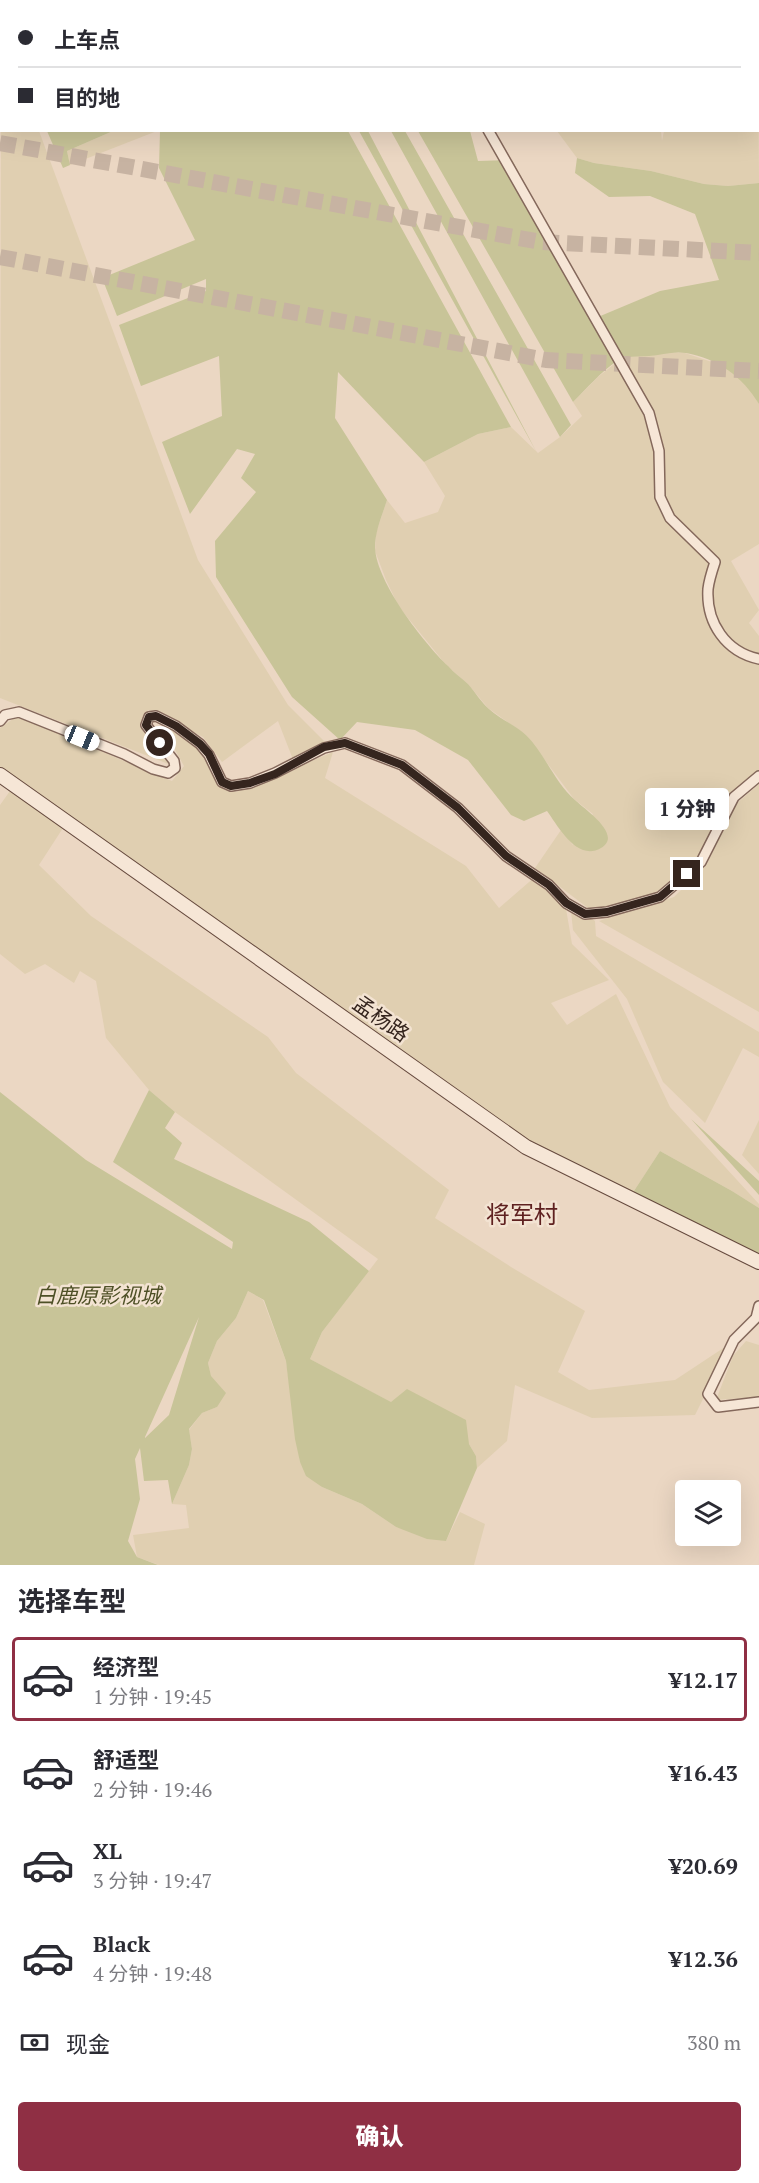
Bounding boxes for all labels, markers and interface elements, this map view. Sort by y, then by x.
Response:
text: 上车点 [54,25,120,54]
text: 目的地 [54,83,120,112]
car [62,723,102,753]
route start [146,729,173,756]
callout: 1 分钟 [645,787,729,829]
text: 1 分钟 [659,795,715,822]
route end [673,860,700,887]
street label: 孟杨路 [348,989,415,1048]
district label: 将军村 [486,1198,558,1230]
park label: 白鹿原影视城 [35,1281,164,1309]
map controls [675,1480,741,1546]
button: layers [675,1480,741,1546]
text: 选择车型 [18,1583,126,1619]
icon: car [21,1652,75,1706]
text: 经济型 [93,1652,159,1681]
text: ¥12.17 [669,1665,738,1694]
text: 1 分钟 · 19:45 [93,1683,212,1710]
icon: car [21,1745,75,1799]
text: 舒适型 [93,1745,159,1774]
text: ¥16.43 [669,1758,738,1787]
text: 2 分钟 · 19:46 [93,1776,212,1803]
text: XL [93,1836,122,1865]
icon: car [21,1838,75,1892]
text: ¥20.69 [669,1851,738,1880]
text: 3 分钟 · 19:47 [93,1867,212,1894]
text: Black [93,1929,150,1958]
icon: car [21,1931,75,1985]
text: ¥12.36 [669,1944,738,1973]
text: 4 分钟 · 19:48 [93,1960,212,1987]
icon: cash [18,2026,51,2059]
text: 现金 [66,2029,110,2058]
text: 380 m [687,2029,741,2056]
button: 确认 [18,2102,741,2171]

